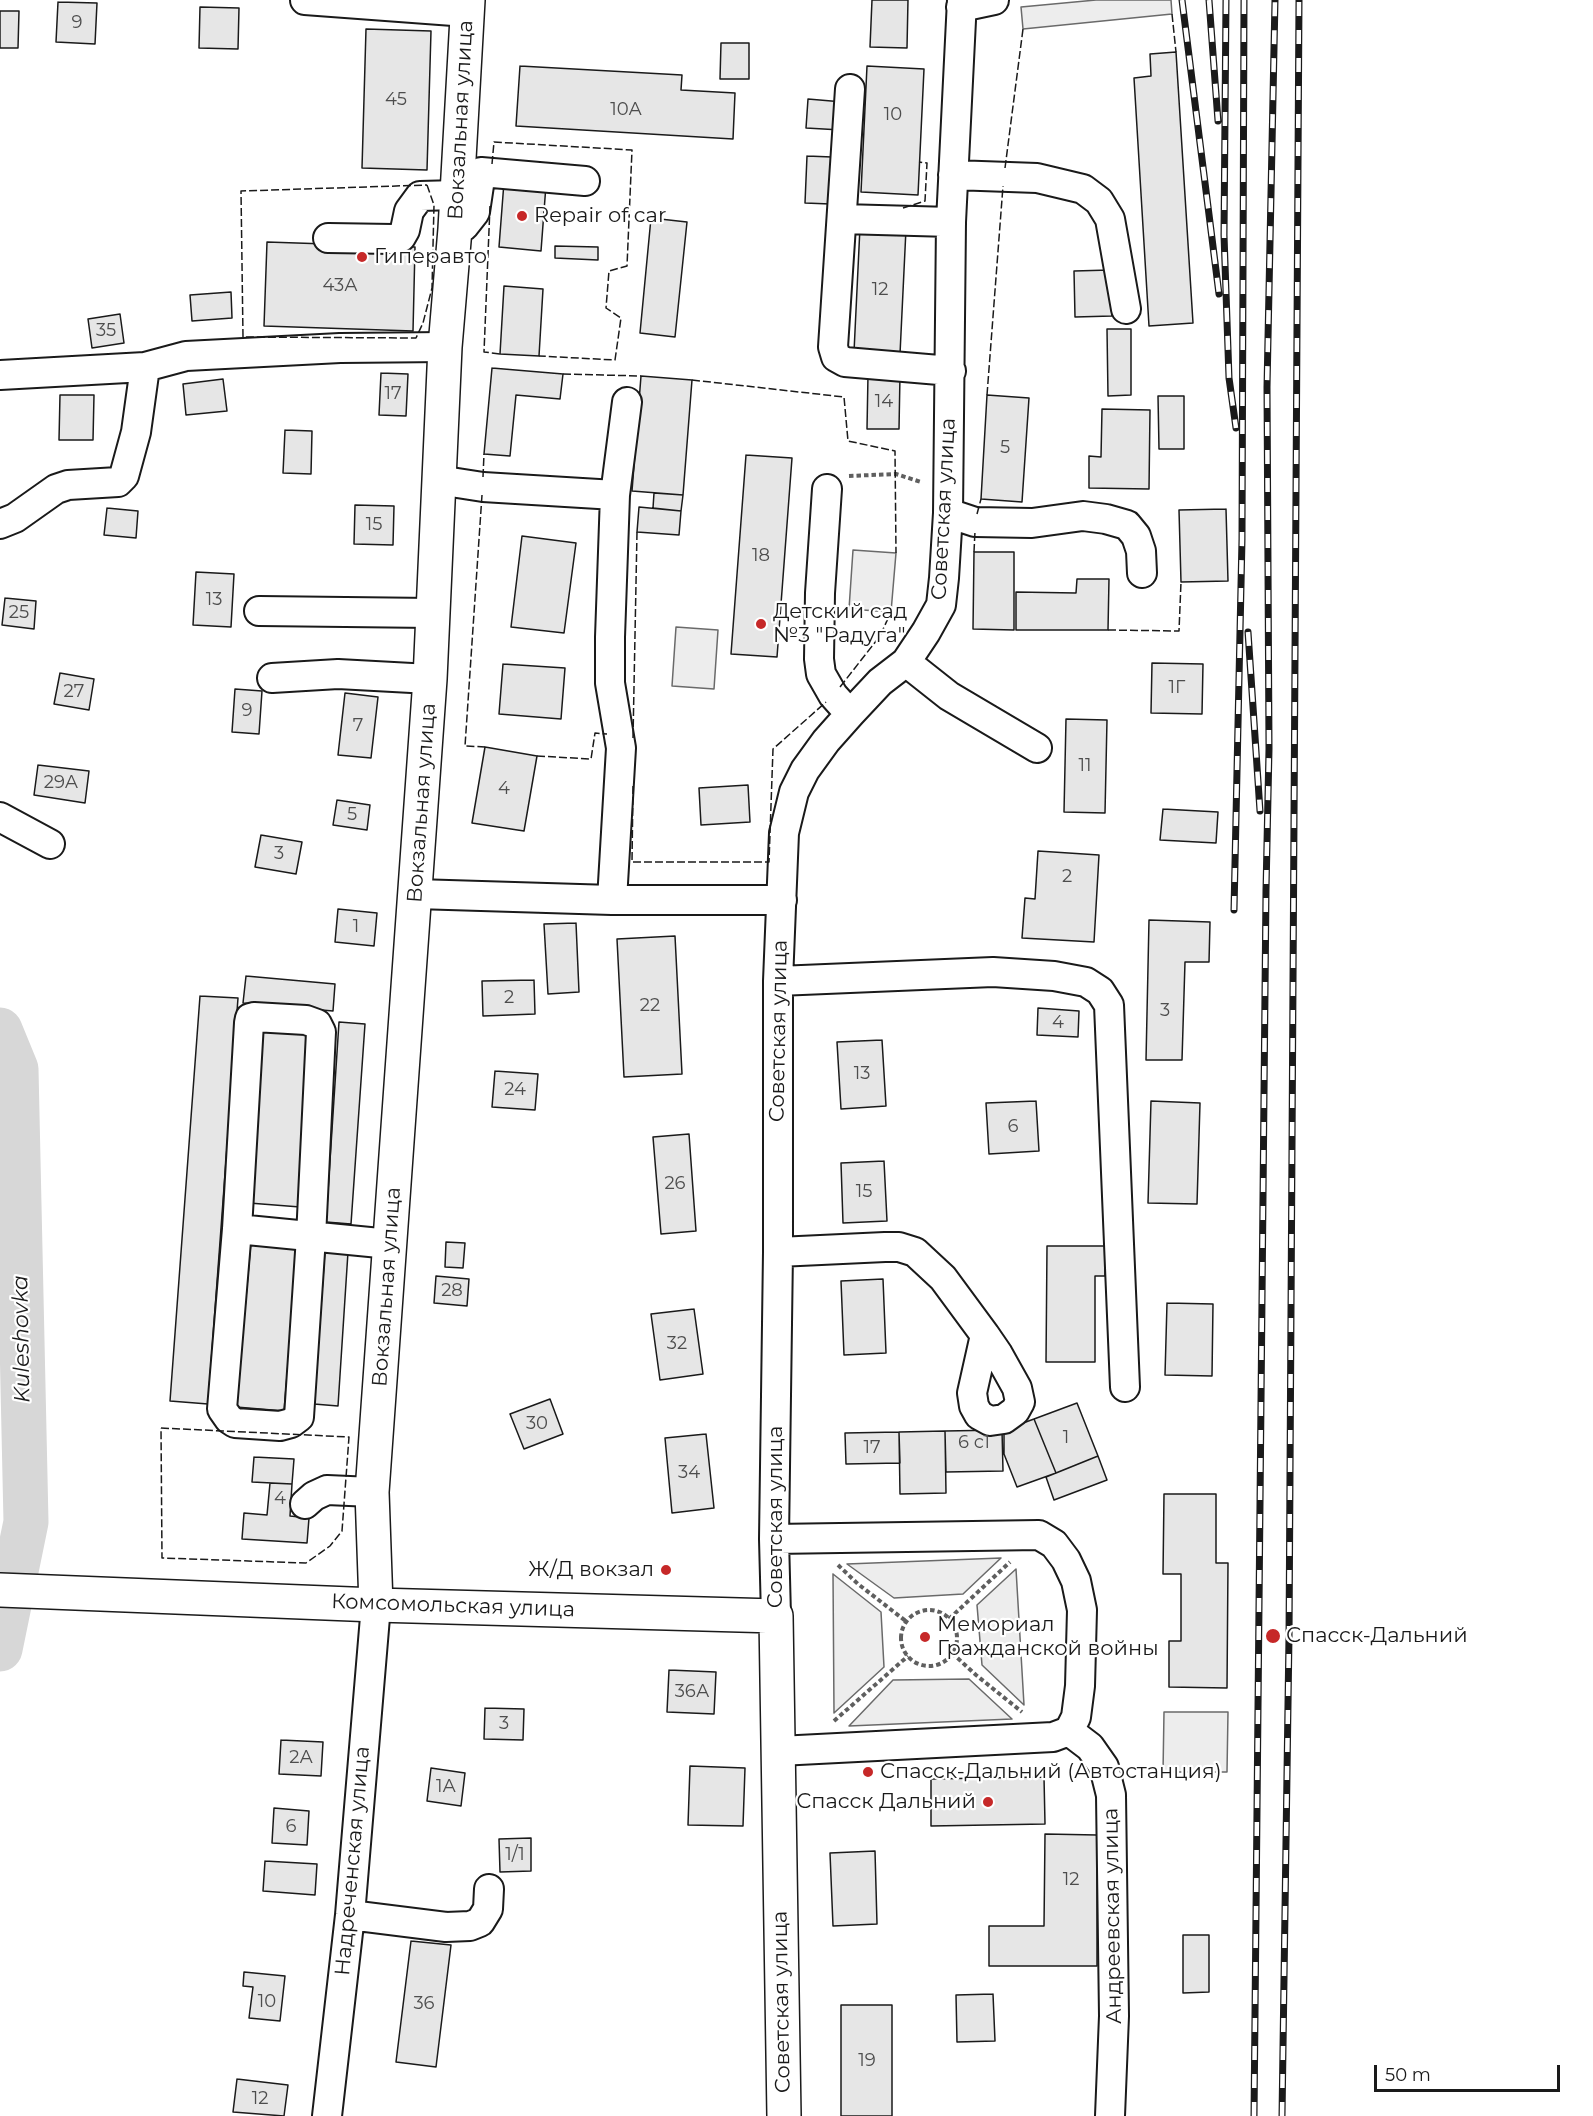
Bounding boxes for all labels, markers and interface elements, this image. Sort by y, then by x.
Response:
house number: 9 [72,12,82,34]
street label: Вокзальная улица [443,19,479,221]
house number: 45 [385,89,407,111]
house number: 10А [610,99,642,121]
house number: 10 [884,104,902,126]
place label: Repair of car [534,203,666,229]
marker: Repair of car [515,209,529,223]
place label: Гиперавто [374,244,487,270]
marker: Гиперавто [355,250,369,264]
house number: 43А [322,275,358,297]
house number: 12 [872,279,888,301]
house number: 35 [96,320,116,342]
house number: 17 [384,383,402,405]
house number: 14 [875,391,893,413]
street label: Советская улица [927,417,961,601]
house number: 5 [1000,437,1010,459]
house number: 15 [366,514,382,536]
house number: 18 [752,545,770,567]
house number: 13 [206,589,222,611]
place label: Детский сад №3 "Радуга" [773,599,907,649]
house number: 25 [9,602,29,624]
marker: Детский сад №3 "Радуга" [754,617,768,631]
house number: 1Г [1169,677,1185,699]
house number: 27 [64,681,84,703]
house number: 9 [242,700,252,722]
street label: Вокзальная улица [402,702,442,904]
house number: 7 [353,715,363,737]
house number: 11 [1079,755,1091,777]
house number: 29А [44,772,78,794]
house number: 4 [498,778,510,800]
house number: 5 [347,804,357,826]
house number: 3 [274,843,284,865]
house number: 2 [1062,866,1072,888]
house number: 1 [353,916,359,938]
street label: Советская улица [765,940,793,1122]
house number: 2 [504,987,514,1009]
house number: 22 [640,995,660,1017]
house number: 3 [1160,1000,1170,1022]
house number: 4 [1052,1012,1064,1034]
house number: 13 [854,1063,870,1085]
house number: 24 [504,1079,526,1101]
house number: 6 [1008,1116,1018,1138]
house number: 26 [664,1173,686,1195]
house number: 15 [856,1181,872,1203]
street label: Вокзальная улица [367,1186,407,1388]
water label: Kuleshovka [8,1275,36,1403]
house number: 28 [441,1280,463,1302]
house number: 32 [667,1333,687,1355]
house number: 30 [526,1413,548,1435]
street label: Советская улица [763,1426,789,1608]
house number: 1 [1063,1427,1069,1449]
house number: 6 с1 [958,1432,990,1454]
house number: 17 [863,1437,881,1459]
house number: 34 [678,1462,700,1484]
house number: 4 [274,1488,286,1510]
place label: Ж/Д вокзал [528,1557,654,1583]
marker: Ж/Д вокзал [659,1563,673,1577]
street label: Комсомольская улица [331,1589,575,1623]
place label: Мемориал Гражданской войны [937,1612,1159,1662]
place label: Спасск-Дальний [1286,1623,1468,1649]
marker: Спасск-Дальний [1264,1627,1282,1645]
marker: Мемориал Гражданской войны [918,1630,932,1644]
house number: 36А [675,1681,709,1703]
house number: 3 [499,1713,509,1735]
street label: Надреченская улица [330,1745,376,1977]
house number: 2А [289,1747,313,1769]
place label: Спасск-Дальний (Автостанция) [880,1759,1222,1785]
marker: Спасск-Дальний (Автостанция) [861,1765,875,1779]
house number: 1А [436,1776,456,1798]
place label: Спасск Дальний [796,1789,976,1815]
marker: Спасск Дальний [981,1795,995,1809]
street label: Андреевская улица [1099,1808,1127,2024]
house number: 6 [286,1816,296,1838]
house number: 1/1 [505,1844,525,1866]
house number: 12 [1063,1869,1079,1891]
street label: Советская улица [768,1911,796,2093]
house number: 10 [258,1991,276,2013]
house number: 36 [413,1993,435,2015]
house number: 19 [858,2050,876,2072]
scale bar [1377,2053,1563,2091]
text: 50 m [1385,2064,1431,2086]
house number: 12 [252,2088,268,2110]

